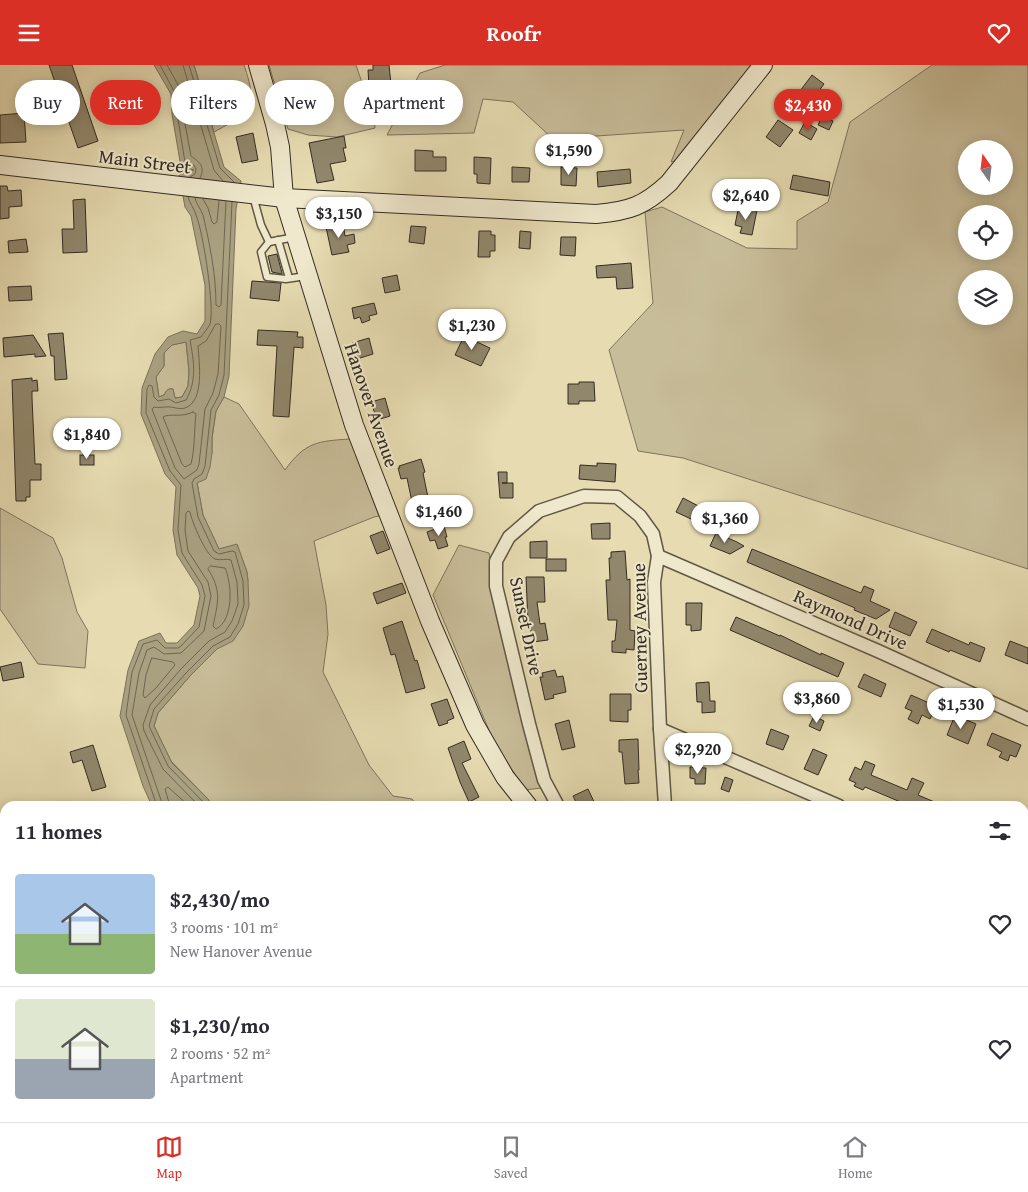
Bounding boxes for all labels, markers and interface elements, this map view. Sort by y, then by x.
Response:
text: Roofr [487,17,541,49]
icon: menu [15,19,43,47]
icon: heart [985,19,1013,47]
chip: Buy [15,80,80,125]
chip: Rent [90,80,161,125]
chip: Filters [171,80,255,125]
chip: New [265,80,334,125]
chip: Apartment [344,80,463,125]
pin: $2,430 [767,88,849,131]
text: $2,430 [785,93,831,117]
pin: $1,590 [528,133,610,176]
text: $1,590 [546,138,592,162]
north arrow [958,140,1012,195]
map controls [958,140,1013,325]
street label: Main Street [97,141,193,181]
pin: $2,640 [705,179,787,221]
text: $2,640 [723,183,769,207]
pin: $3,150 [298,197,380,239]
text: $3,150 [316,201,362,225]
button: locate [958,205,1013,260]
button: layers [958,270,1013,325]
pin: $1,230 [431,309,513,351]
text: $1,230 [449,313,495,337]
street label: Hanover Avenue [338,339,406,471]
pin: $1,840 [46,417,128,460]
text: $1,840 [64,422,110,446]
pin: $1,460 [398,495,480,537]
text: $1,460 [416,499,462,523]
pin: $1,360 [684,501,766,544]
text: $1,360 [702,506,748,530]
street label: Guerney Avenue [624,563,654,693]
street label: Sunset Drive [503,574,551,678]
street label: Raymond Drive [789,581,913,657]
pin: $3,860 [776,681,858,724]
text: $3,860 [794,686,840,710]
pin: $1,530 [920,687,1002,730]
text: $1,530 [938,692,984,716]
pin: $2,920 [657,733,739,775]
text: $2,920 [675,737,721,761]
text: 11 homes [15,816,102,847]
icon: filters [986,817,1014,845]
text: $2,430/mo [170,884,270,915]
icon: home [55,894,115,954]
icon: heart [986,910,1014,938]
text: 3 rooms · 101 m² [170,915,278,939]
text: New Hanover Avenue [170,939,312,963]
text: $1,230/mo [170,1010,270,1041]
icon: home [55,1019,115,1079]
icon: heart [986,1035,1014,1063]
text: 2 rooms · 52 m² [170,1041,270,1065]
text: Apartment [170,1065,243,1089]
tab: Map [155,1133,183,1183]
tab: Saved [494,1133,528,1183]
tab: Home [838,1133,873,1183]

